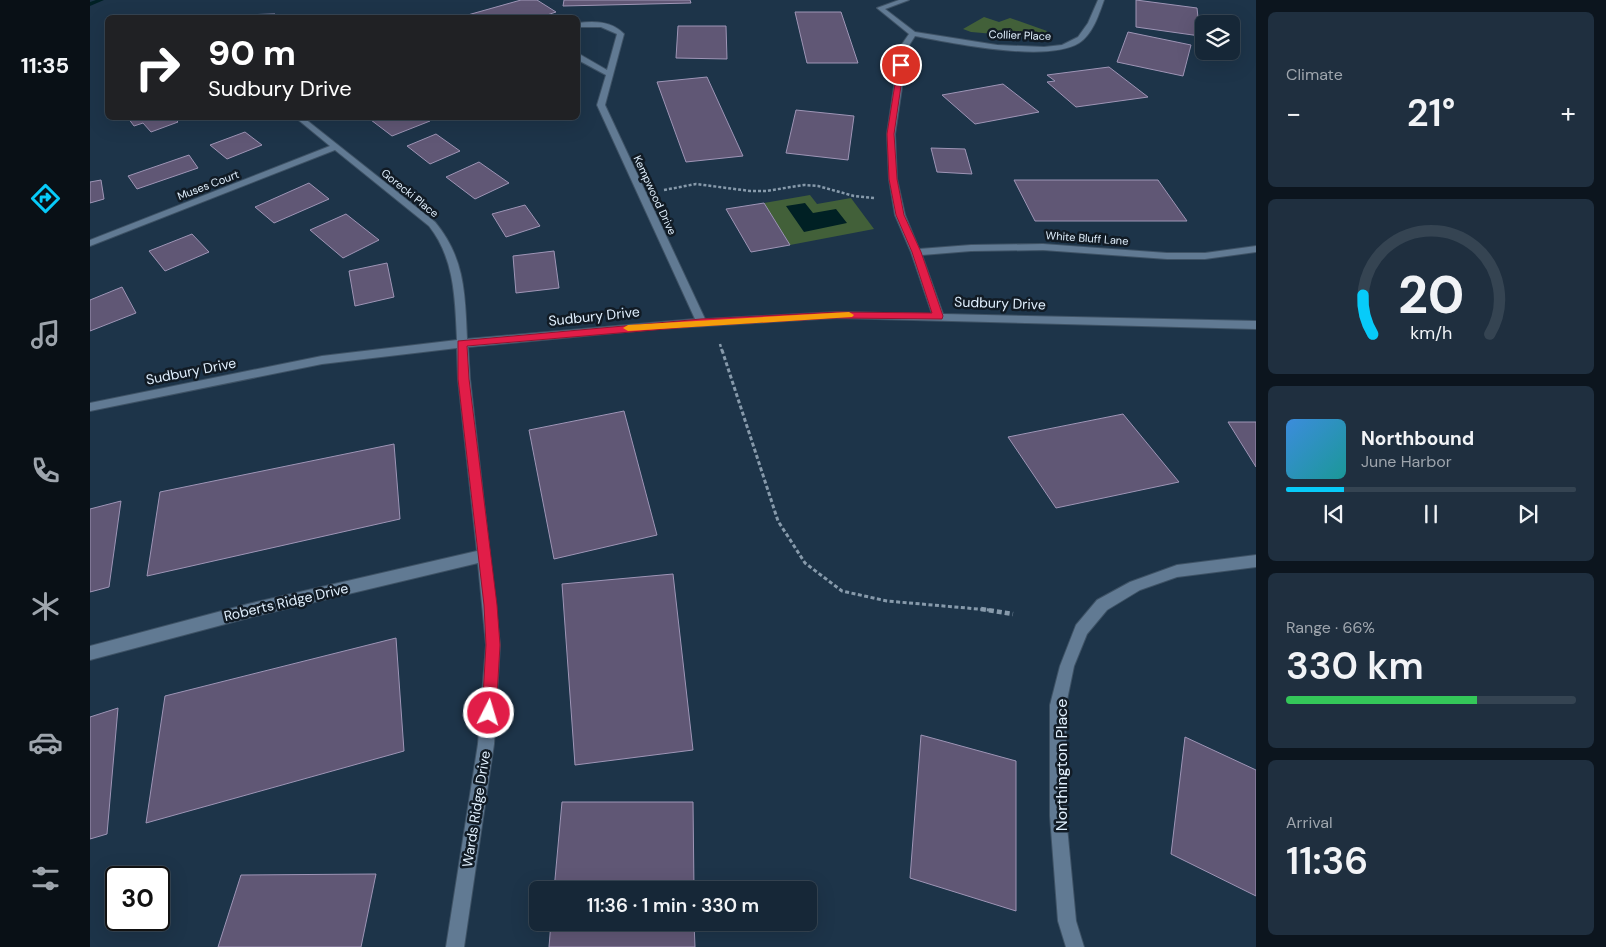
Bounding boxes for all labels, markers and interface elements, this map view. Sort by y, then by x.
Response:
map controls [1195,15,1240,60]
button: layers [1195,15,1240,60]
street label: Collier Place [988,27,1052,43]
text: 90 m [208,30,296,76]
icon: right [125,35,190,100]
pin [880,44,922,86]
text: 11:35 [21,51,69,80]
icon: arrive [887,51,915,79]
text: Climate [1286,64,1343,85]
text: Sudbury Drive [208,74,352,103]
text: 21° [1407,88,1455,138]
text: − [1286,95,1301,132]
text: + [1561,95,1576,132]
street label: Kempwood Drive [631,153,679,237]
street label: Gorecki Place [378,166,442,220]
street label: Muses Court [175,167,241,203]
icon: directions [28,181,63,216]
street label: White Bluff Lane [1045,228,1129,248]
text: 20 [1398,261,1464,329]
street label: Sudbury Drive [954,292,1046,314]
street label: Sudbury Drive [548,302,641,330]
icon: music [28,317,63,352]
text: km/h [1410,321,1452,345]
street label: Sudbury Drive [144,353,238,389]
text: Northbound [1361,426,1474,451]
text: June Harbor [1361,451,1452,472]
icon: phone [28,453,63,488]
icon: previous [1320,500,1348,528]
icon: pause [1417,500,1445,528]
icon: next [1514,500,1542,528]
street label: Roberts Ridge Drive [222,579,350,625]
icon: climate [28,589,63,624]
text: Range · 66% [1286,617,1375,638]
text: 330 km [1286,641,1424,691]
position arrow [462,686,514,738]
street label: Northington Place [1051,699,1072,831]
icon: car [28,725,63,760]
street label: Wards Ridge Drive [458,749,494,869]
text: Arrival [1286,812,1333,833]
text: 11:36 [1286,836,1368,886]
icon: filters [28,861,63,896]
speed limit sign: 30 [105,866,170,931]
text: 11:36 · 1 min · 330 m [587,893,759,918]

